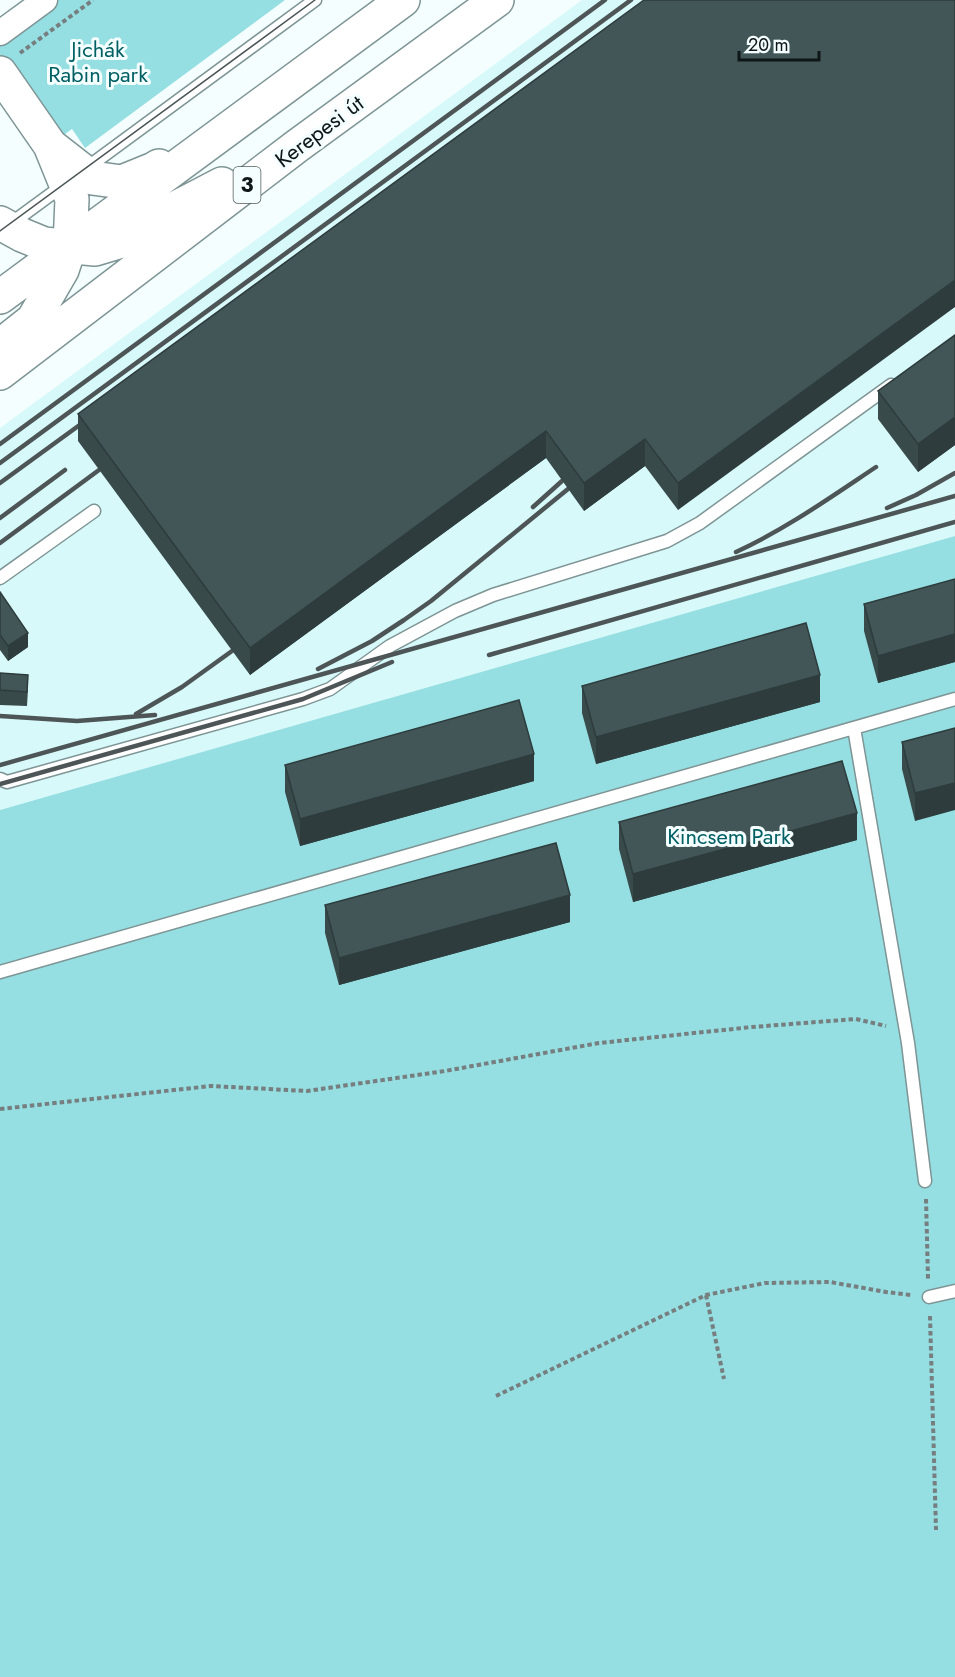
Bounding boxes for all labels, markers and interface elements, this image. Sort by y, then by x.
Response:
scale bar [739,24,818,62]
text: 20 m [748,32,788,58]
park label: Jichák Rabin park [48,33,148,90]
street label: Kerepesi út [268,87,371,175]
road number: 3 [234,167,260,203]
park label: Kincsem Park [667,820,791,852]

